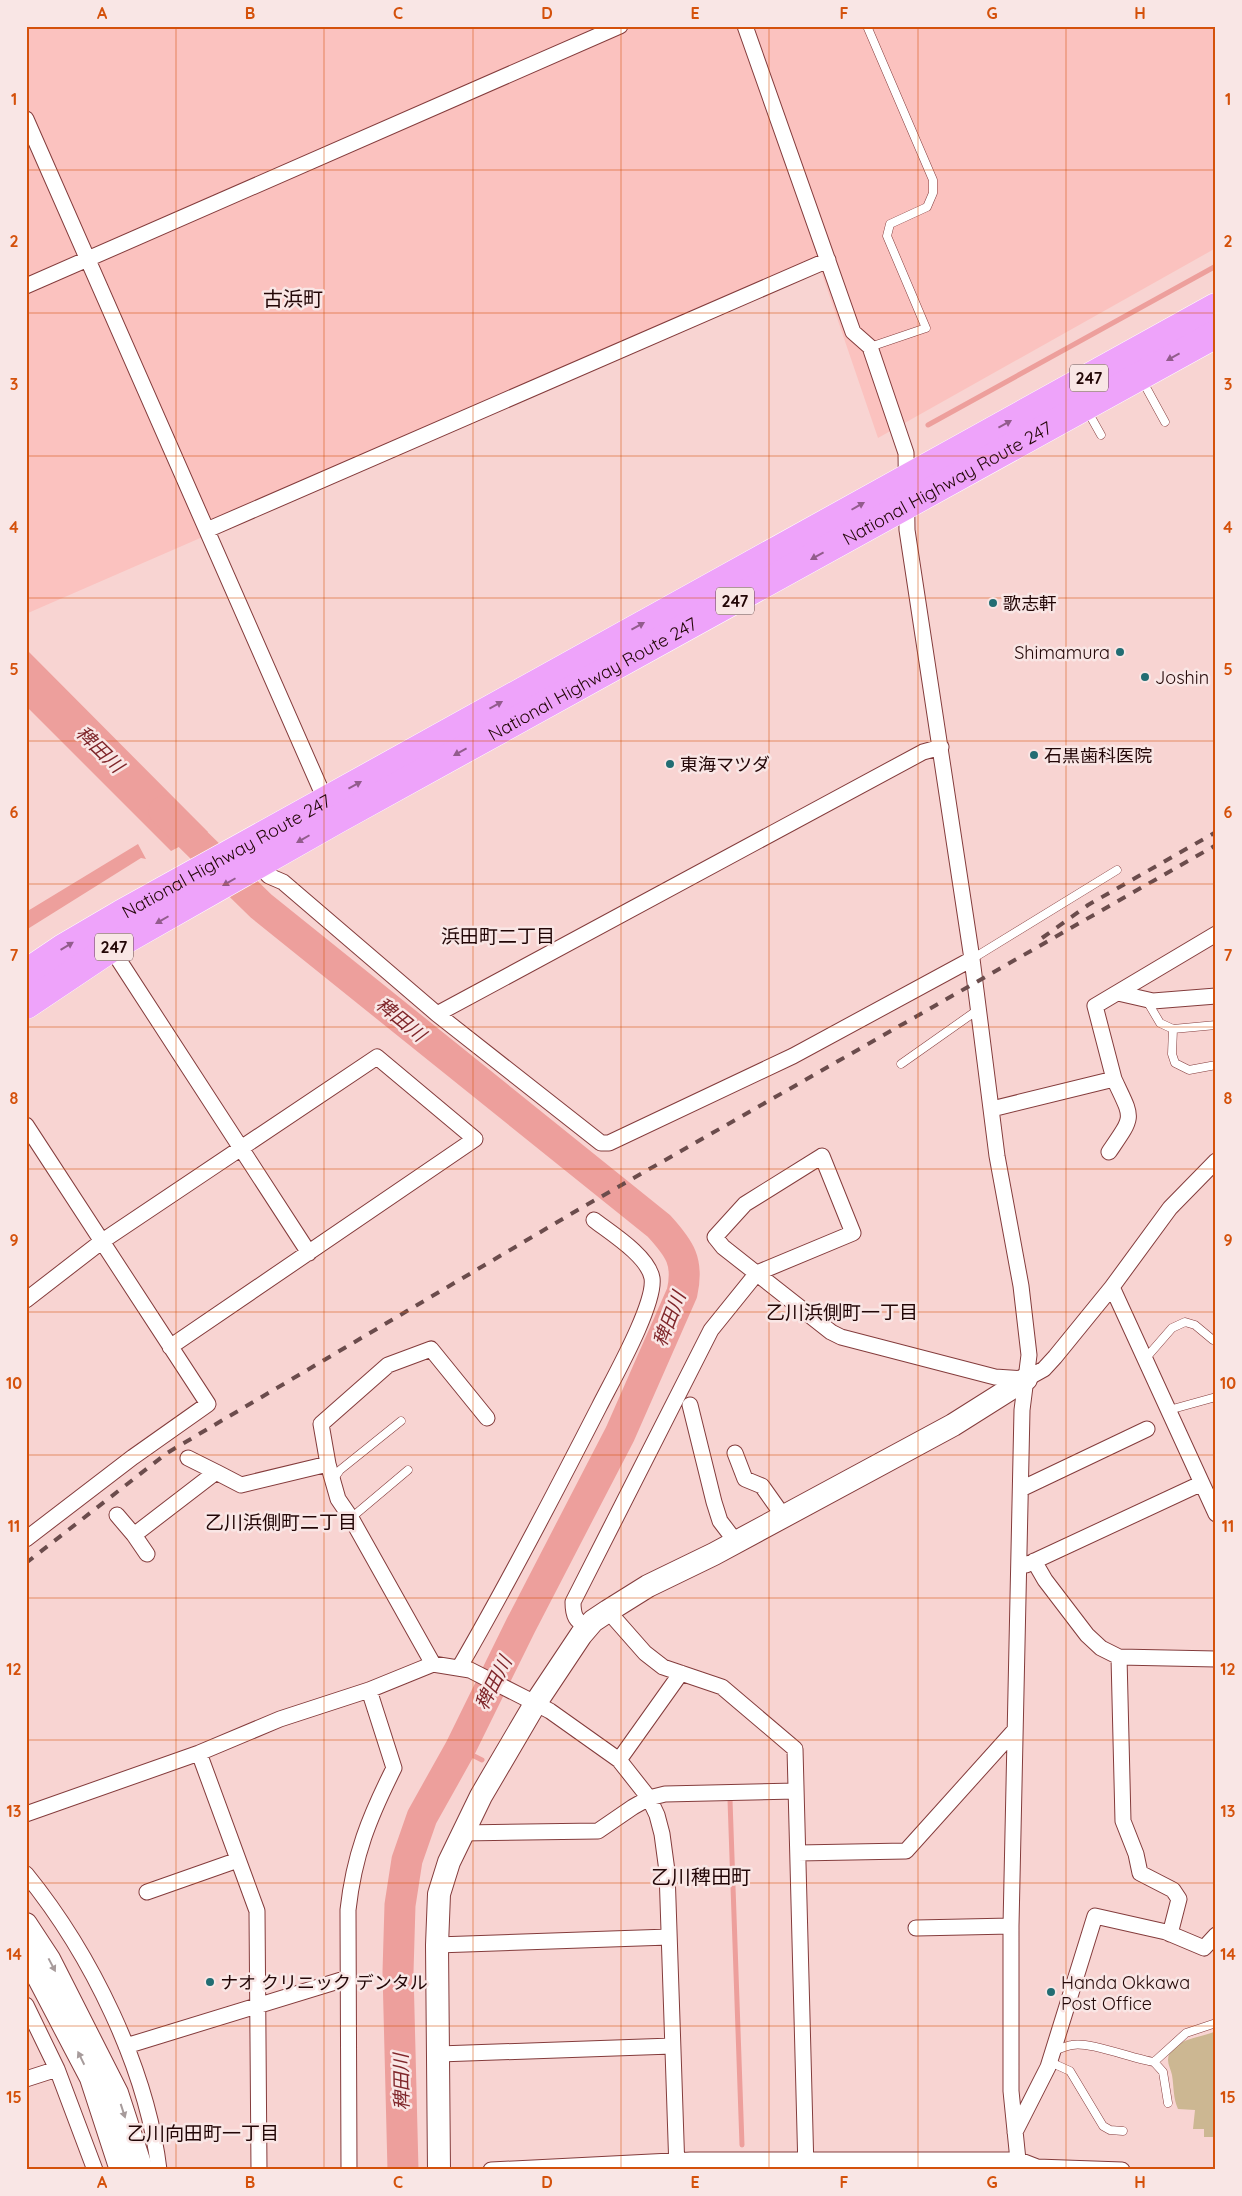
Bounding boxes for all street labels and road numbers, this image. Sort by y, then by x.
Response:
road number: 247 [1070,364,1108,392]
street label: National Highway Route 247 [838,416,1055,550]
road number: 247 [716,588,754,614]
street label: National Highway Route 247 [484,611,701,745]
street label: National Highway Route 247 [118,789,335,923]
road number: 247 [95,934,133,960]

